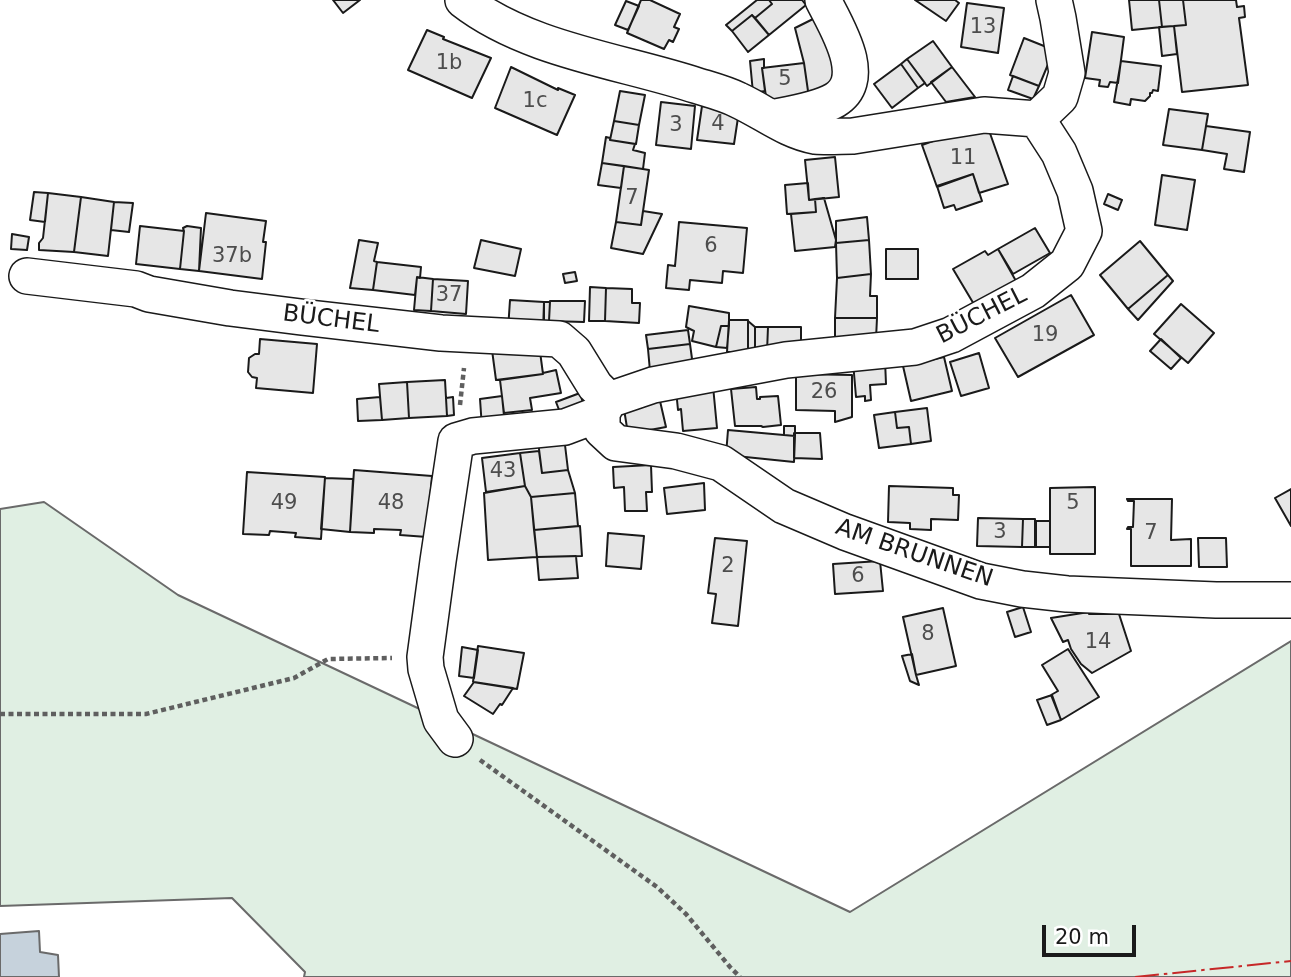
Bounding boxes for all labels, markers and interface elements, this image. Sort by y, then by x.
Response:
house number: 13 [970,15,996,41]
house number: 1b [436,51,462,77]
house number: 5 [778,67,792,93]
house number: 1c [523,89,547,115]
house number: 4 [711,112,725,138]
house number: 3 [669,113,683,139]
house number: 11 [950,146,976,172]
house number: 7 [625,186,639,212]
house number: 6 [704,234,718,260]
house number: 37b [212,244,252,270]
street label: BÜCHEL [932,281,1032,351]
house number: 37 [436,283,462,309]
street label: BÜCHEL [281,300,381,340]
house number: 19 [1032,323,1058,349]
house number: 26 [811,380,837,406]
house number: 43 [490,459,516,485]
house number: 49 [271,491,297,517]
house number: 48 [378,491,404,517]
house number: 5 [1066,491,1080,517]
street label: AM BRUNNEN [832,514,996,594]
house number: 3 [993,520,1007,546]
house number: 7 [1144,521,1158,547]
house number: 2 [721,554,735,580]
house number: 6 [851,564,865,590]
house number: 8 [921,622,935,648]
house number: 14 [1085,630,1111,656]
scale bar [1046,911,1140,955]
text: 20 m [1055,925,1109,949]

